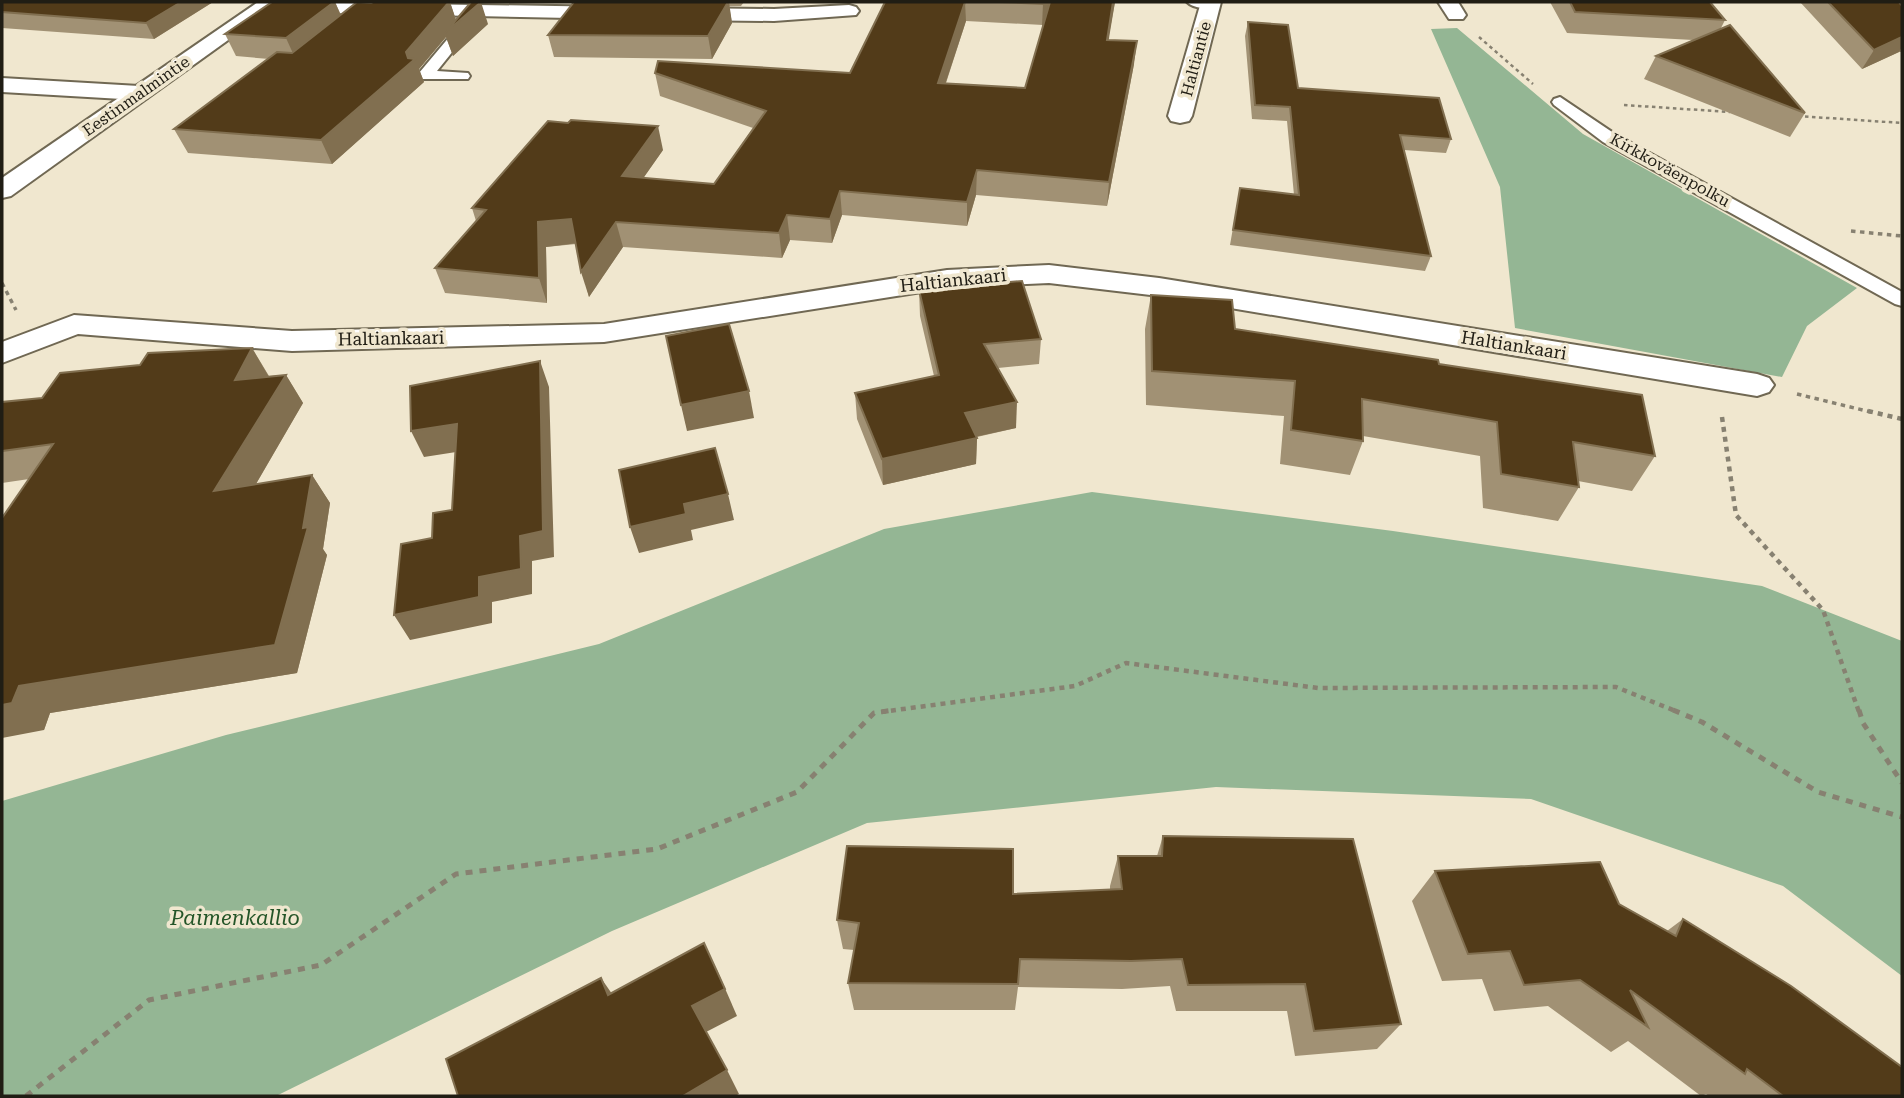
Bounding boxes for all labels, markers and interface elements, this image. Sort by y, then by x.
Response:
street label: Haltiantie [1177,19,1215,99]
street label: Eestinmalmintie [79,52,193,140]
street label: Kirkkoväenpolku [1607,129,1733,211]
street label: Haltiankaari [899,264,1008,296]
street label: Haltiankaari [1460,326,1569,364]
street label: Haltiankaari [337,327,445,349]
park label: Paimenkallio [169,906,300,930]

